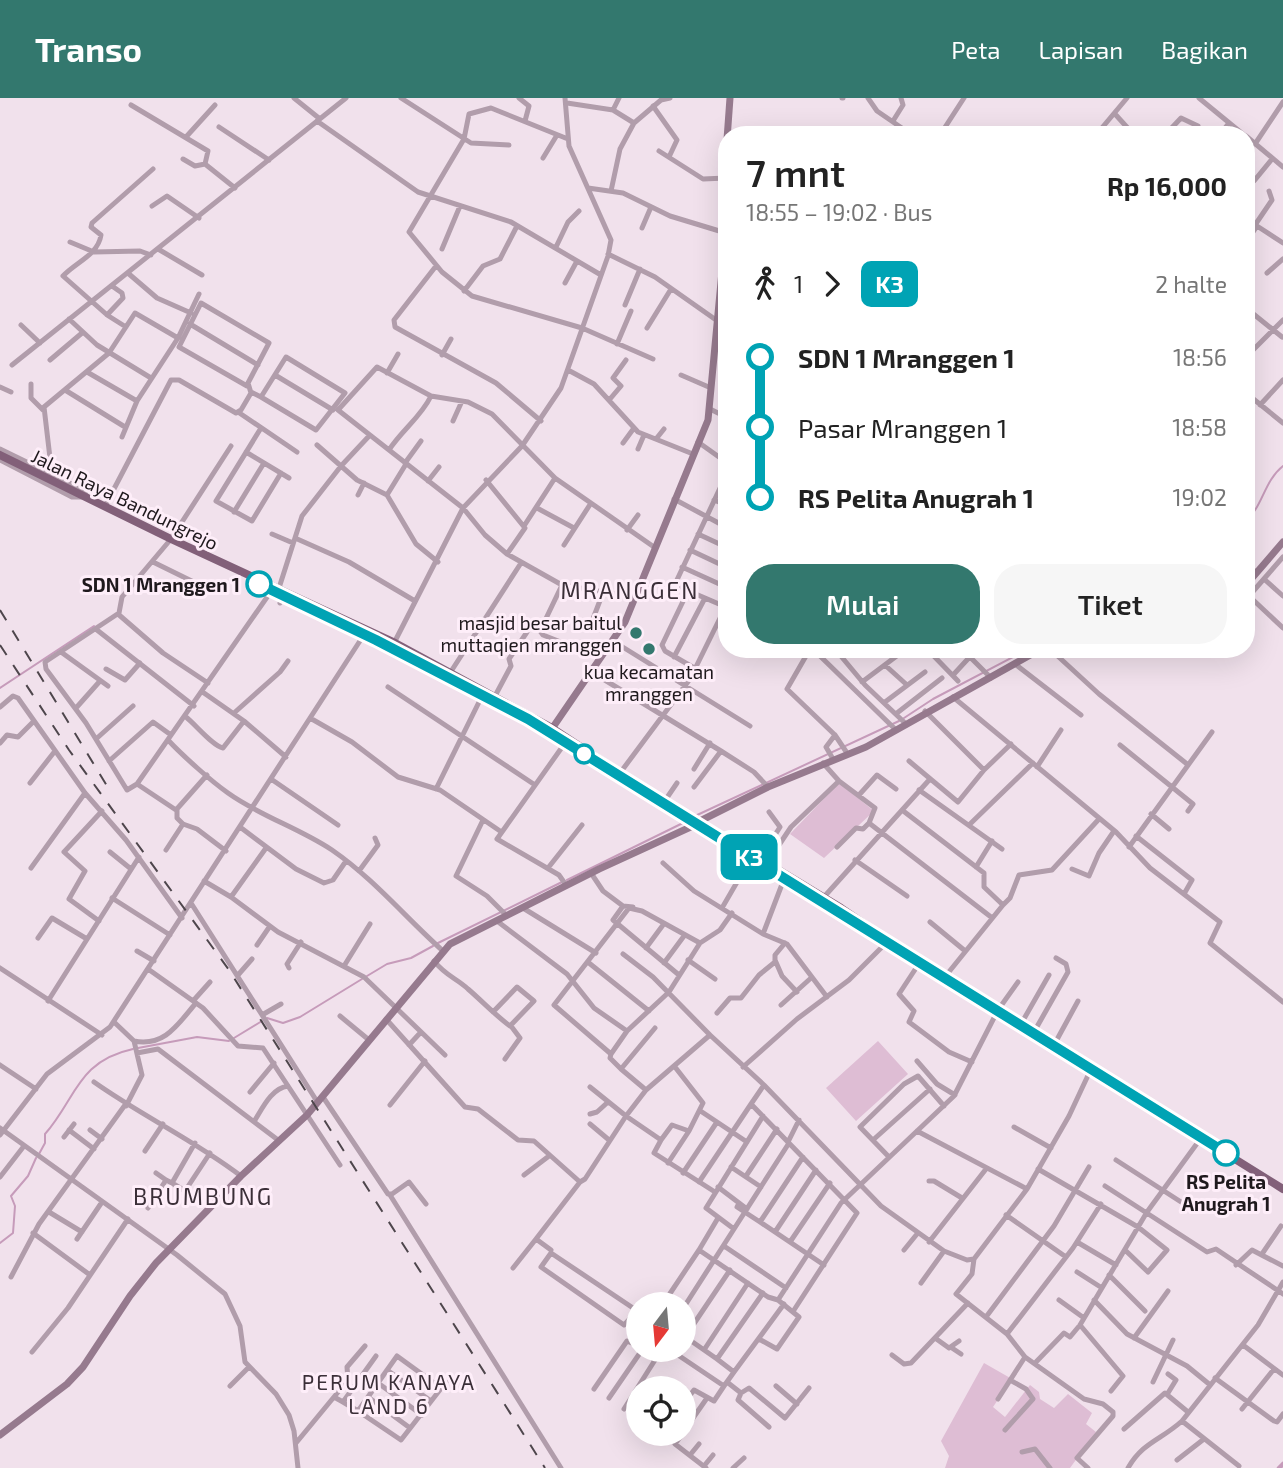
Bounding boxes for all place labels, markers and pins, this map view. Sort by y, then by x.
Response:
marker: SDN 1 Mranggen 1 [246,571,272,597]
place label: SDN 1 Mranggen 1 [82,573,240,596]
place label: masjid besar baitul muttaqien mranggen [441,611,622,656]
marker: masjid besar baitul muttaqien mranggen [628,625,644,641]
marker: kua kecamatan mranggen [641,641,657,657]
place label: kua kecamatan mranggen [584,660,714,705]
unlabelled marker [574,744,594,764]
marker: RS Pelita Anugrah 1 [1213,1140,1239,1166]
place label: RS Pelita Anugrah 1 [1182,1170,1270,1215]

